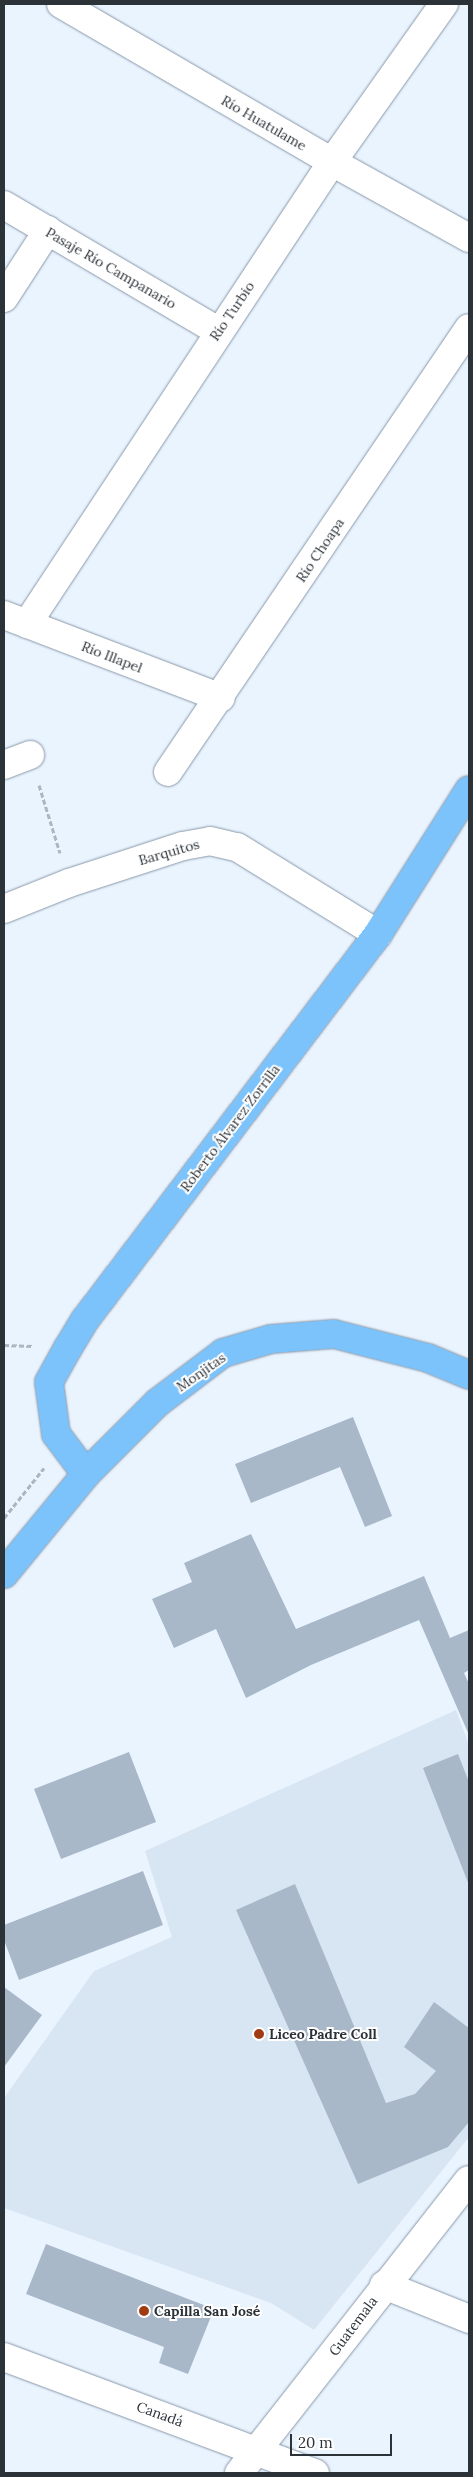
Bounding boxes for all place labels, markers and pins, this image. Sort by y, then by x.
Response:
place label: Liceo Padre Coll [269,2026,377,2042]
marker: Liceo Padre Coll [253,2028,265,2040]
place label: Capilla San José [154,2303,260,2319]
marker: Capilla San José [138,2305,150,2317]

